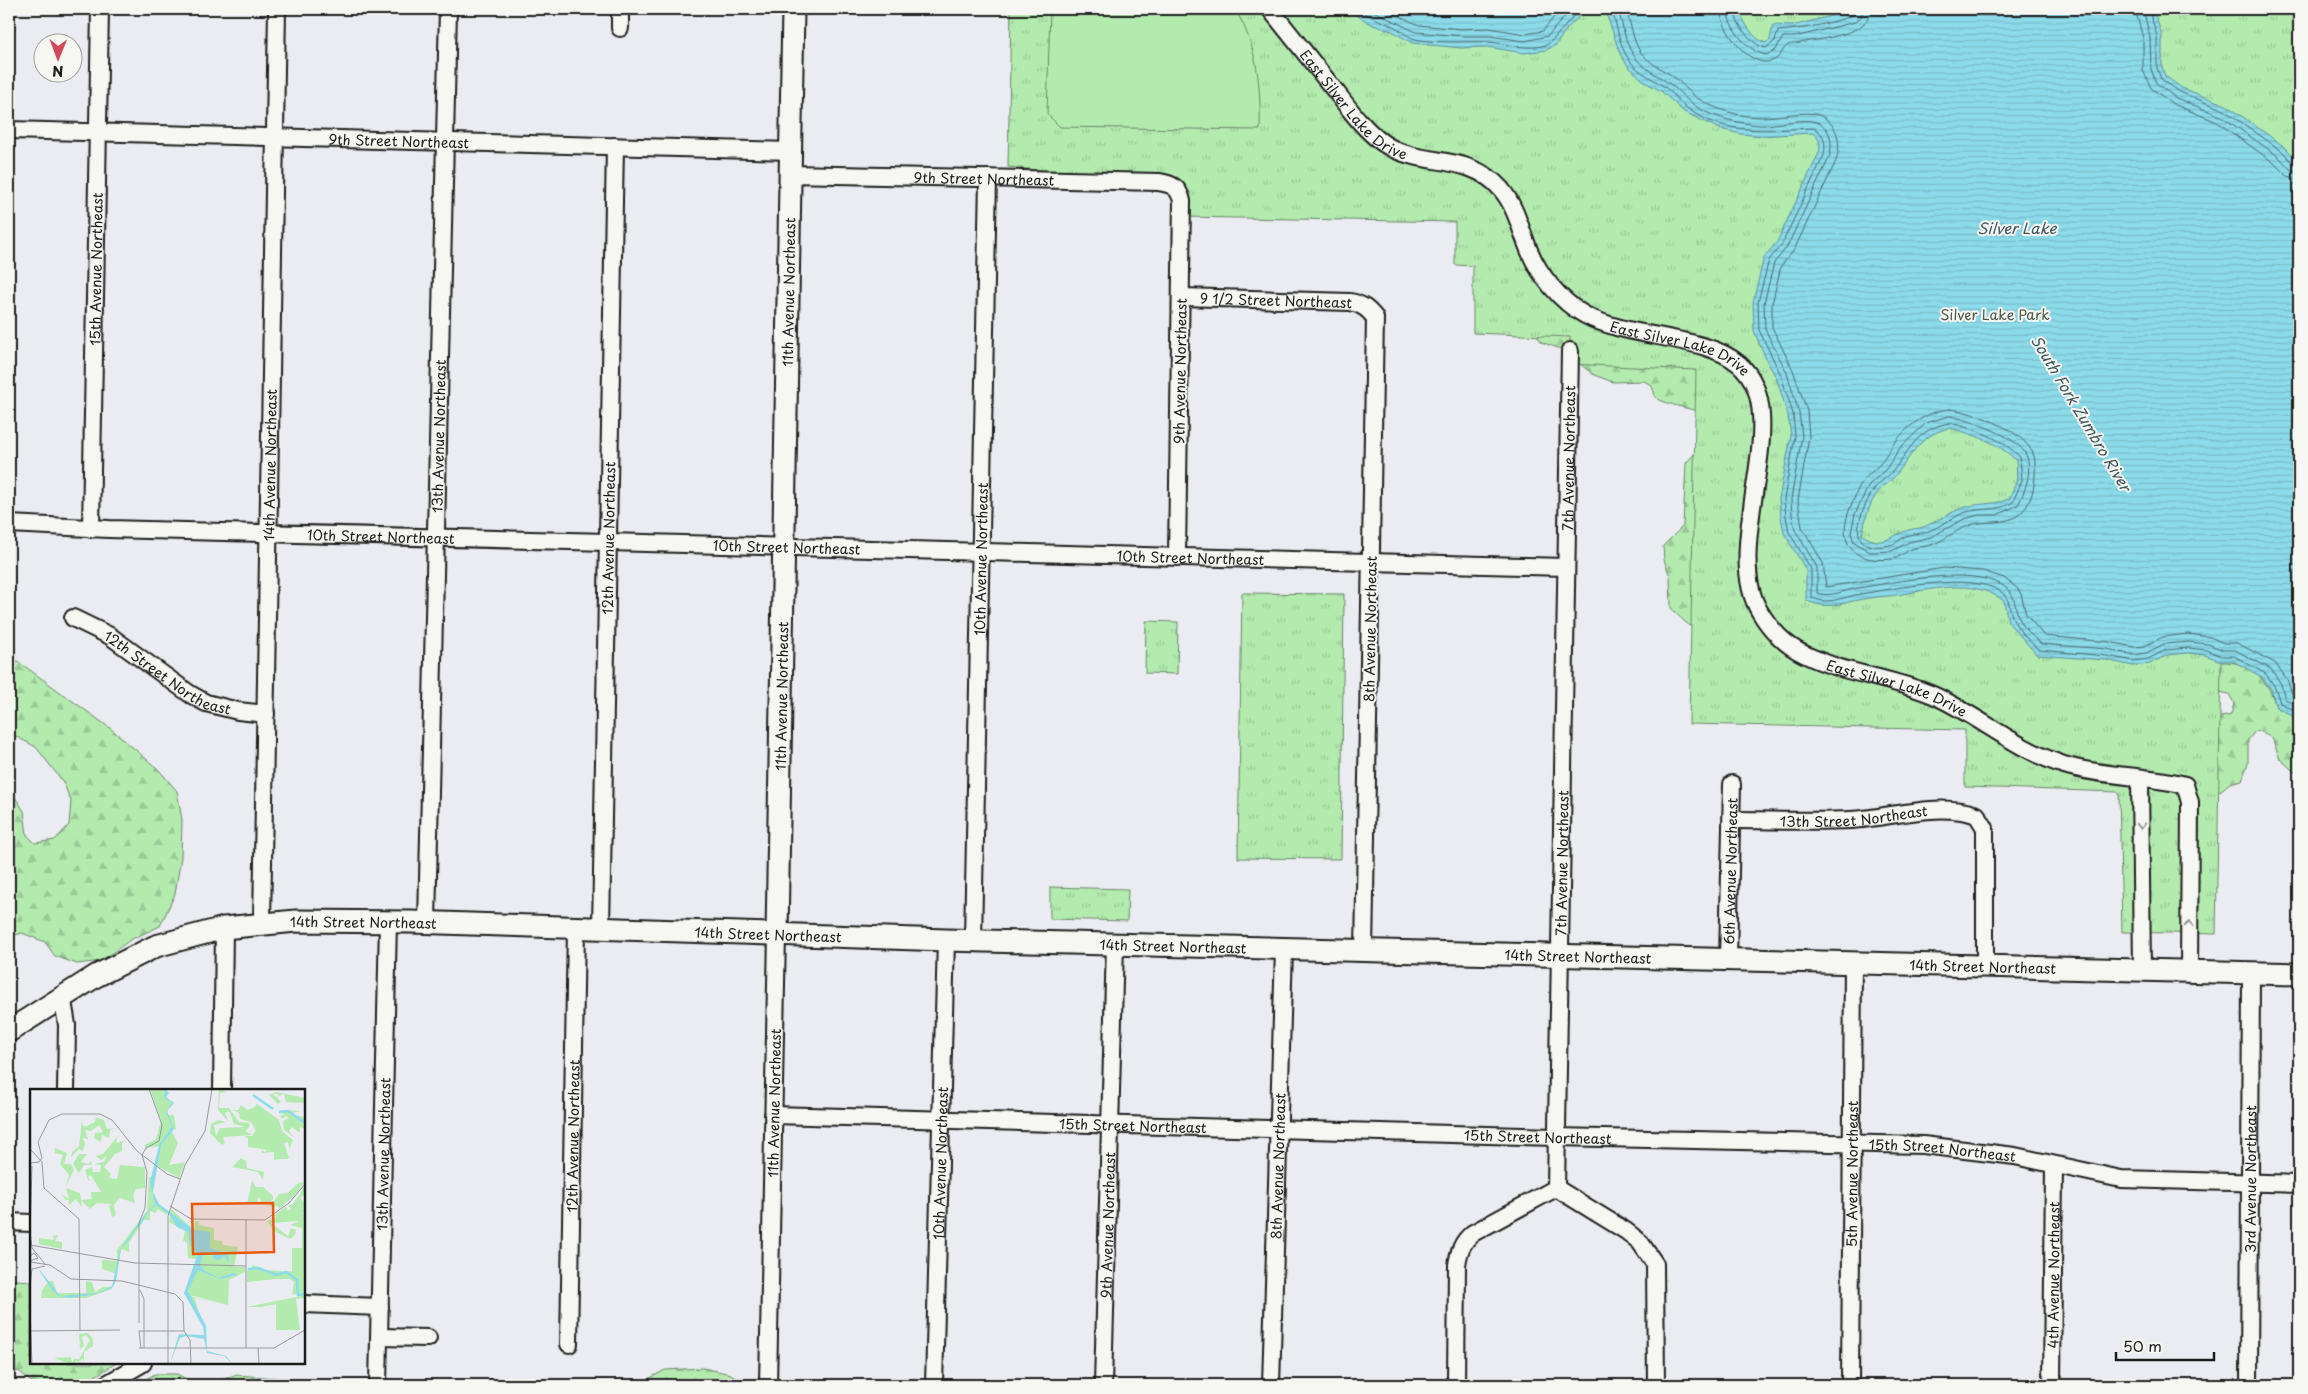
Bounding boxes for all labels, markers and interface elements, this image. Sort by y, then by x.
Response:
north arrow [32,32,82,82]
street label: East Silver Lake Drive [1296,45,1410,164]
text: N [52,61,63,82]
street label: 9th Street Northeast [328,128,470,153]
street label: 9th Street Northeast [914,166,1055,190]
street label: 15th Avenue Northeast [84,192,107,346]
water label: Silver Lake [1978,216,2057,239]
street label: 11th Avenue Northeast [776,217,800,367]
street label: 9 1/2 Street Northeast [1200,287,1353,313]
street label: 9th Avenue Northeast [1168,298,1192,444]
park label: Silver Lake Park [1940,304,2050,325]
street label: East Silver Lake Drive [1608,315,1756,380]
water label: South Fork Zumbro River [2026,331,2139,497]
street label: 13th Avenue Northeast [426,359,450,513]
street label: 7th Avenue Northeast [1556,385,1580,531]
street label: 14th Avenue Northeast [258,388,281,541]
street label: 12th Avenue Northeast [596,461,620,615]
street label: 10th Avenue Northeast [968,482,993,636]
street label: 10th Street Northeast [307,524,455,549]
street label: 10th Street Northeast [713,534,861,559]
street label: 10th Street Northeast [1117,545,1265,570]
street label: 8th Avenue Northeast [1358,555,1382,702]
street label: 11th Avenue Northeast [769,621,793,771]
street label: 12th Street Northeast [101,624,234,719]
street label: East Silver Lake Drive [1824,654,1971,721]
street label: 7th Avenue Northeast [1550,790,1573,936]
street label: 6th Avenue Northeast [1718,797,1742,945]
street label: 13th Street Northeast [1780,800,1929,831]
one-way arrow [2136,823,2146,831]
street label: 14th Street Northeast [289,911,437,933]
one-way arrow [2184,919,2194,927]
street label: 14th Street Northeast [694,921,842,947]
street label: 14th Street Northeast [1099,933,1247,958]
street label: 14th Street Northeast [1504,944,1652,968]
street label: 14th Street Northeast [1909,954,2057,978]
street label: 11th Avenue Northeast [762,1028,786,1178]
street label: 12th Avenue Northeast [561,1059,584,1213]
street label: 13th Avenue Northeast [371,1077,395,1231]
street label: 10th Avenue Northeast [927,1086,953,1240]
inset map [30,1089,305,1364]
street label: 8th Avenue Northeast [1265,1092,1290,1240]
street label: 5th Avenue Northeast [1840,1100,1863,1247]
street label: 3rd Avenue Northeast [2239,1105,2261,1253]
street label: 15th Street Northeast [1059,1113,1207,1138]
street label: 15th Street Northeast [1464,1124,1612,1149]
street label: 15th Street Northeast [1869,1133,2017,1167]
street label: 9th Avenue Northeast [1095,1151,1120,1298]
street label: 4th Avenue Northeast [2042,1201,2064,1349]
scale bar [2116,1329,2213,1361]
text: 50 m [2123,1334,2162,1357]

